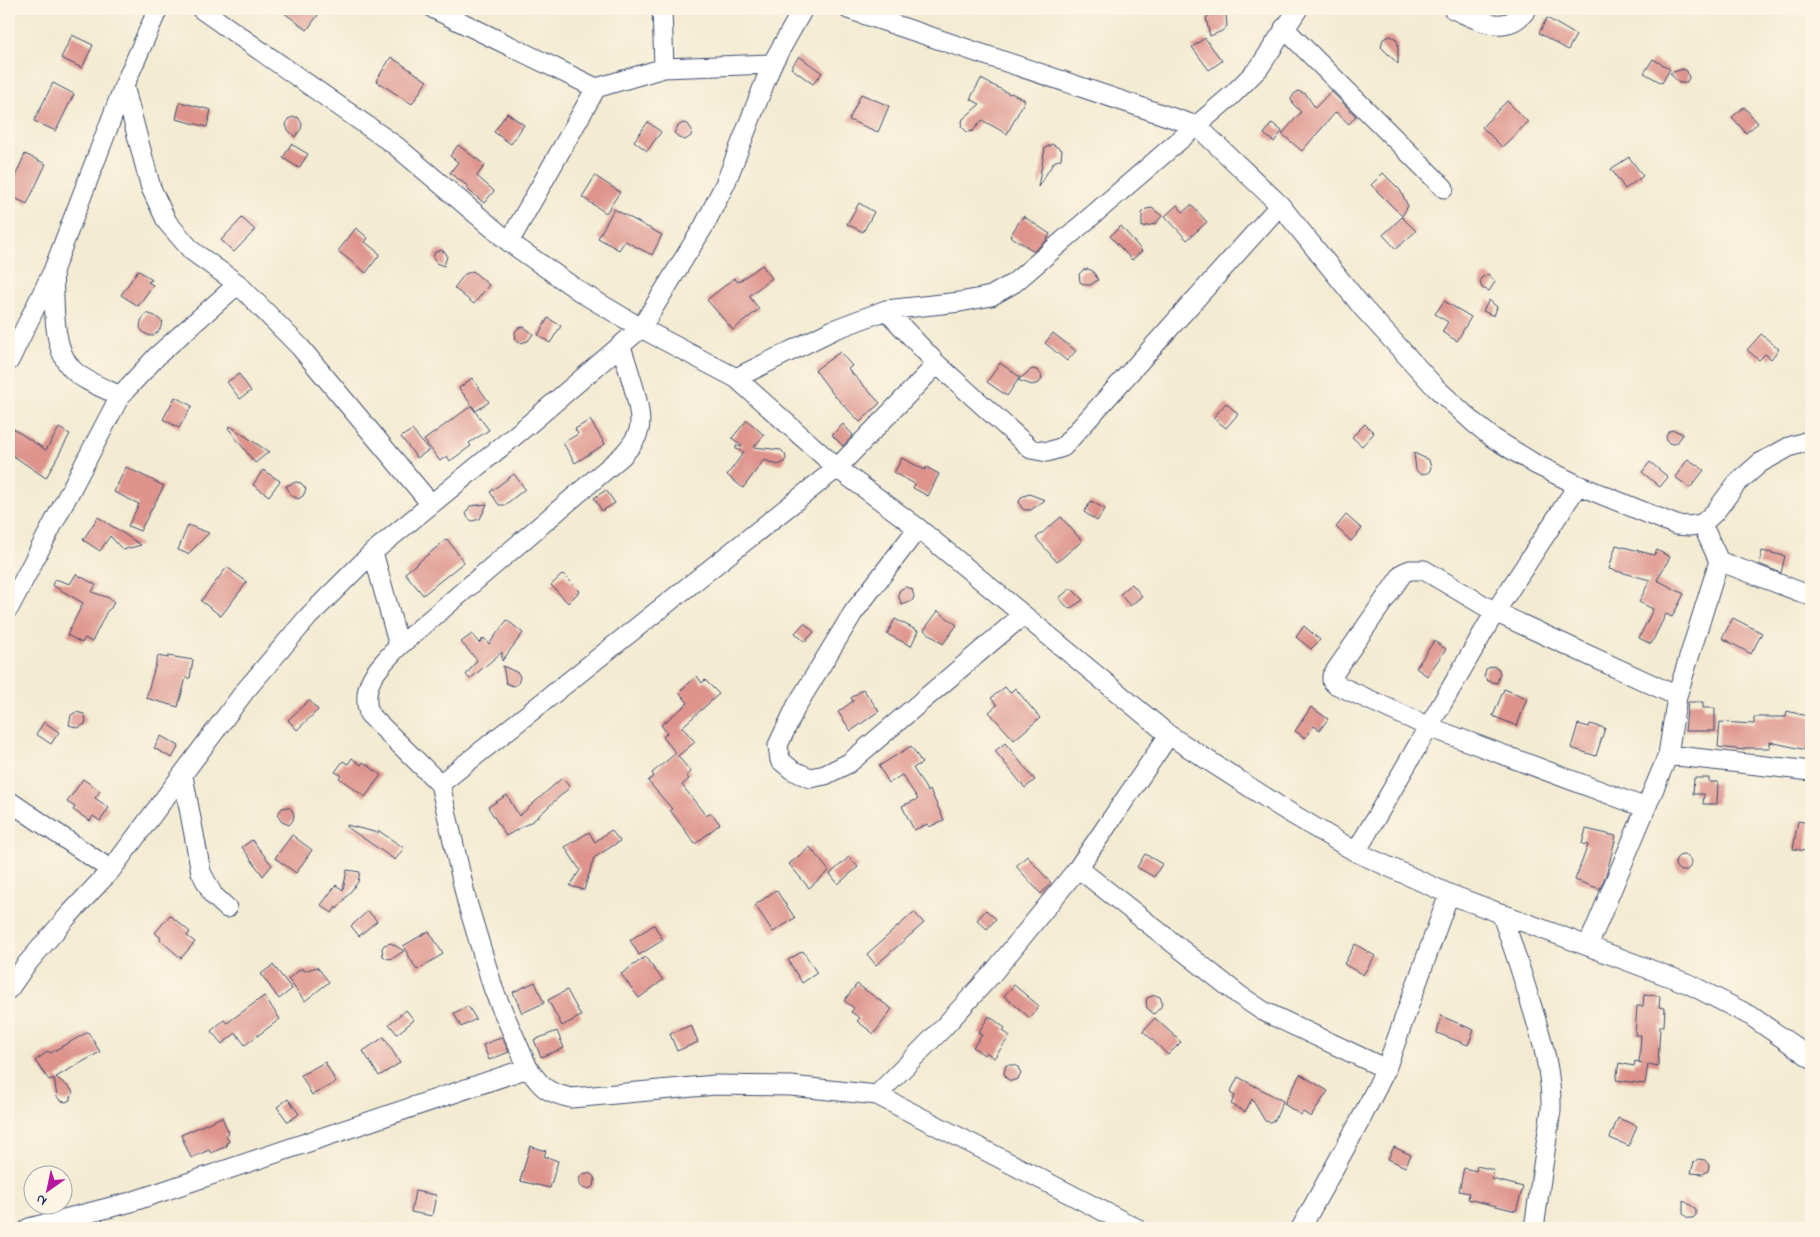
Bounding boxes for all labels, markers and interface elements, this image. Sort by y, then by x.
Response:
north arrow [22,1164,72,1214]
text: N [32,1188,51,1211]

